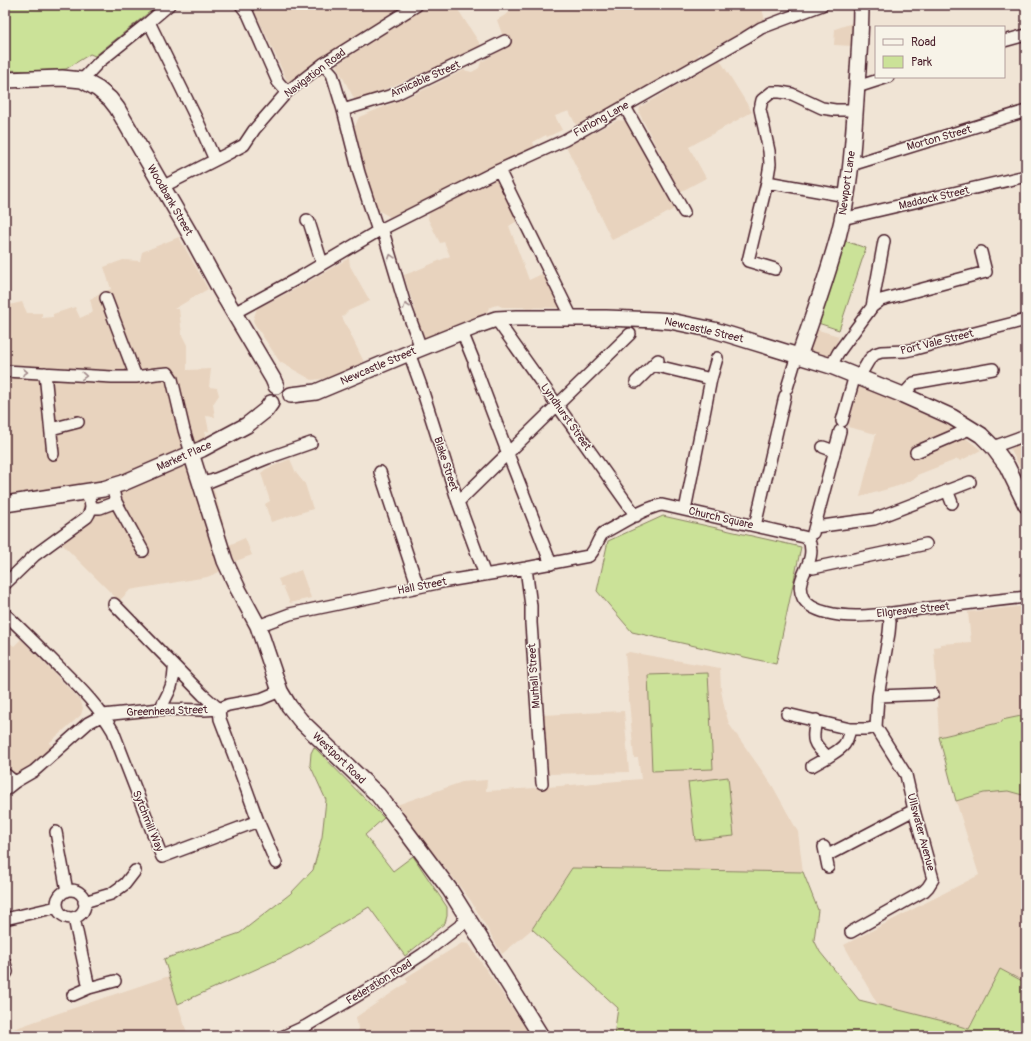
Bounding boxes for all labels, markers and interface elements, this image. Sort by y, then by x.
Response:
legend [875,26,1005,78]
text: Road [911,35,936,50]
street label: Navigation Road [282,46,348,100]
text: Park [911,55,932,70]
street label: Amicable Street [388,58,462,100]
street label: Furlong Lane [571,98,631,140]
street label: Morton Street [905,122,973,153]
street label: Newport Lane [836,149,858,216]
street label: Woodbank Street [144,162,196,238]
street label: Maddock Street [898,183,971,212]
one-way arrow [387,254,396,261]
one-way arrow [402,303,411,310]
street label: Newcastle Street [663,315,745,346]
street label: Port Vale Street [899,327,975,357]
street label: Newcastle Street [338,344,418,388]
one-way arrow [22,368,28,376]
one-way arrow [81,371,87,380]
street label: Lyndhurst Street [538,381,594,453]
street label: Blake Street [431,435,461,493]
street label: Market Place [155,438,214,474]
street label: Church Square [687,504,755,532]
street label: Hall Street [396,575,448,597]
street label: Ellgreave Street [876,600,951,620]
street label: Murhall Street [525,643,543,709]
street label: Greenhead Street [126,703,208,719]
street label: Westport Road [310,729,368,787]
street label: Sytchmill Way [130,788,166,854]
street label: Ullswater Avenue [904,792,938,873]
street label: Federation Road [344,957,414,1007]

